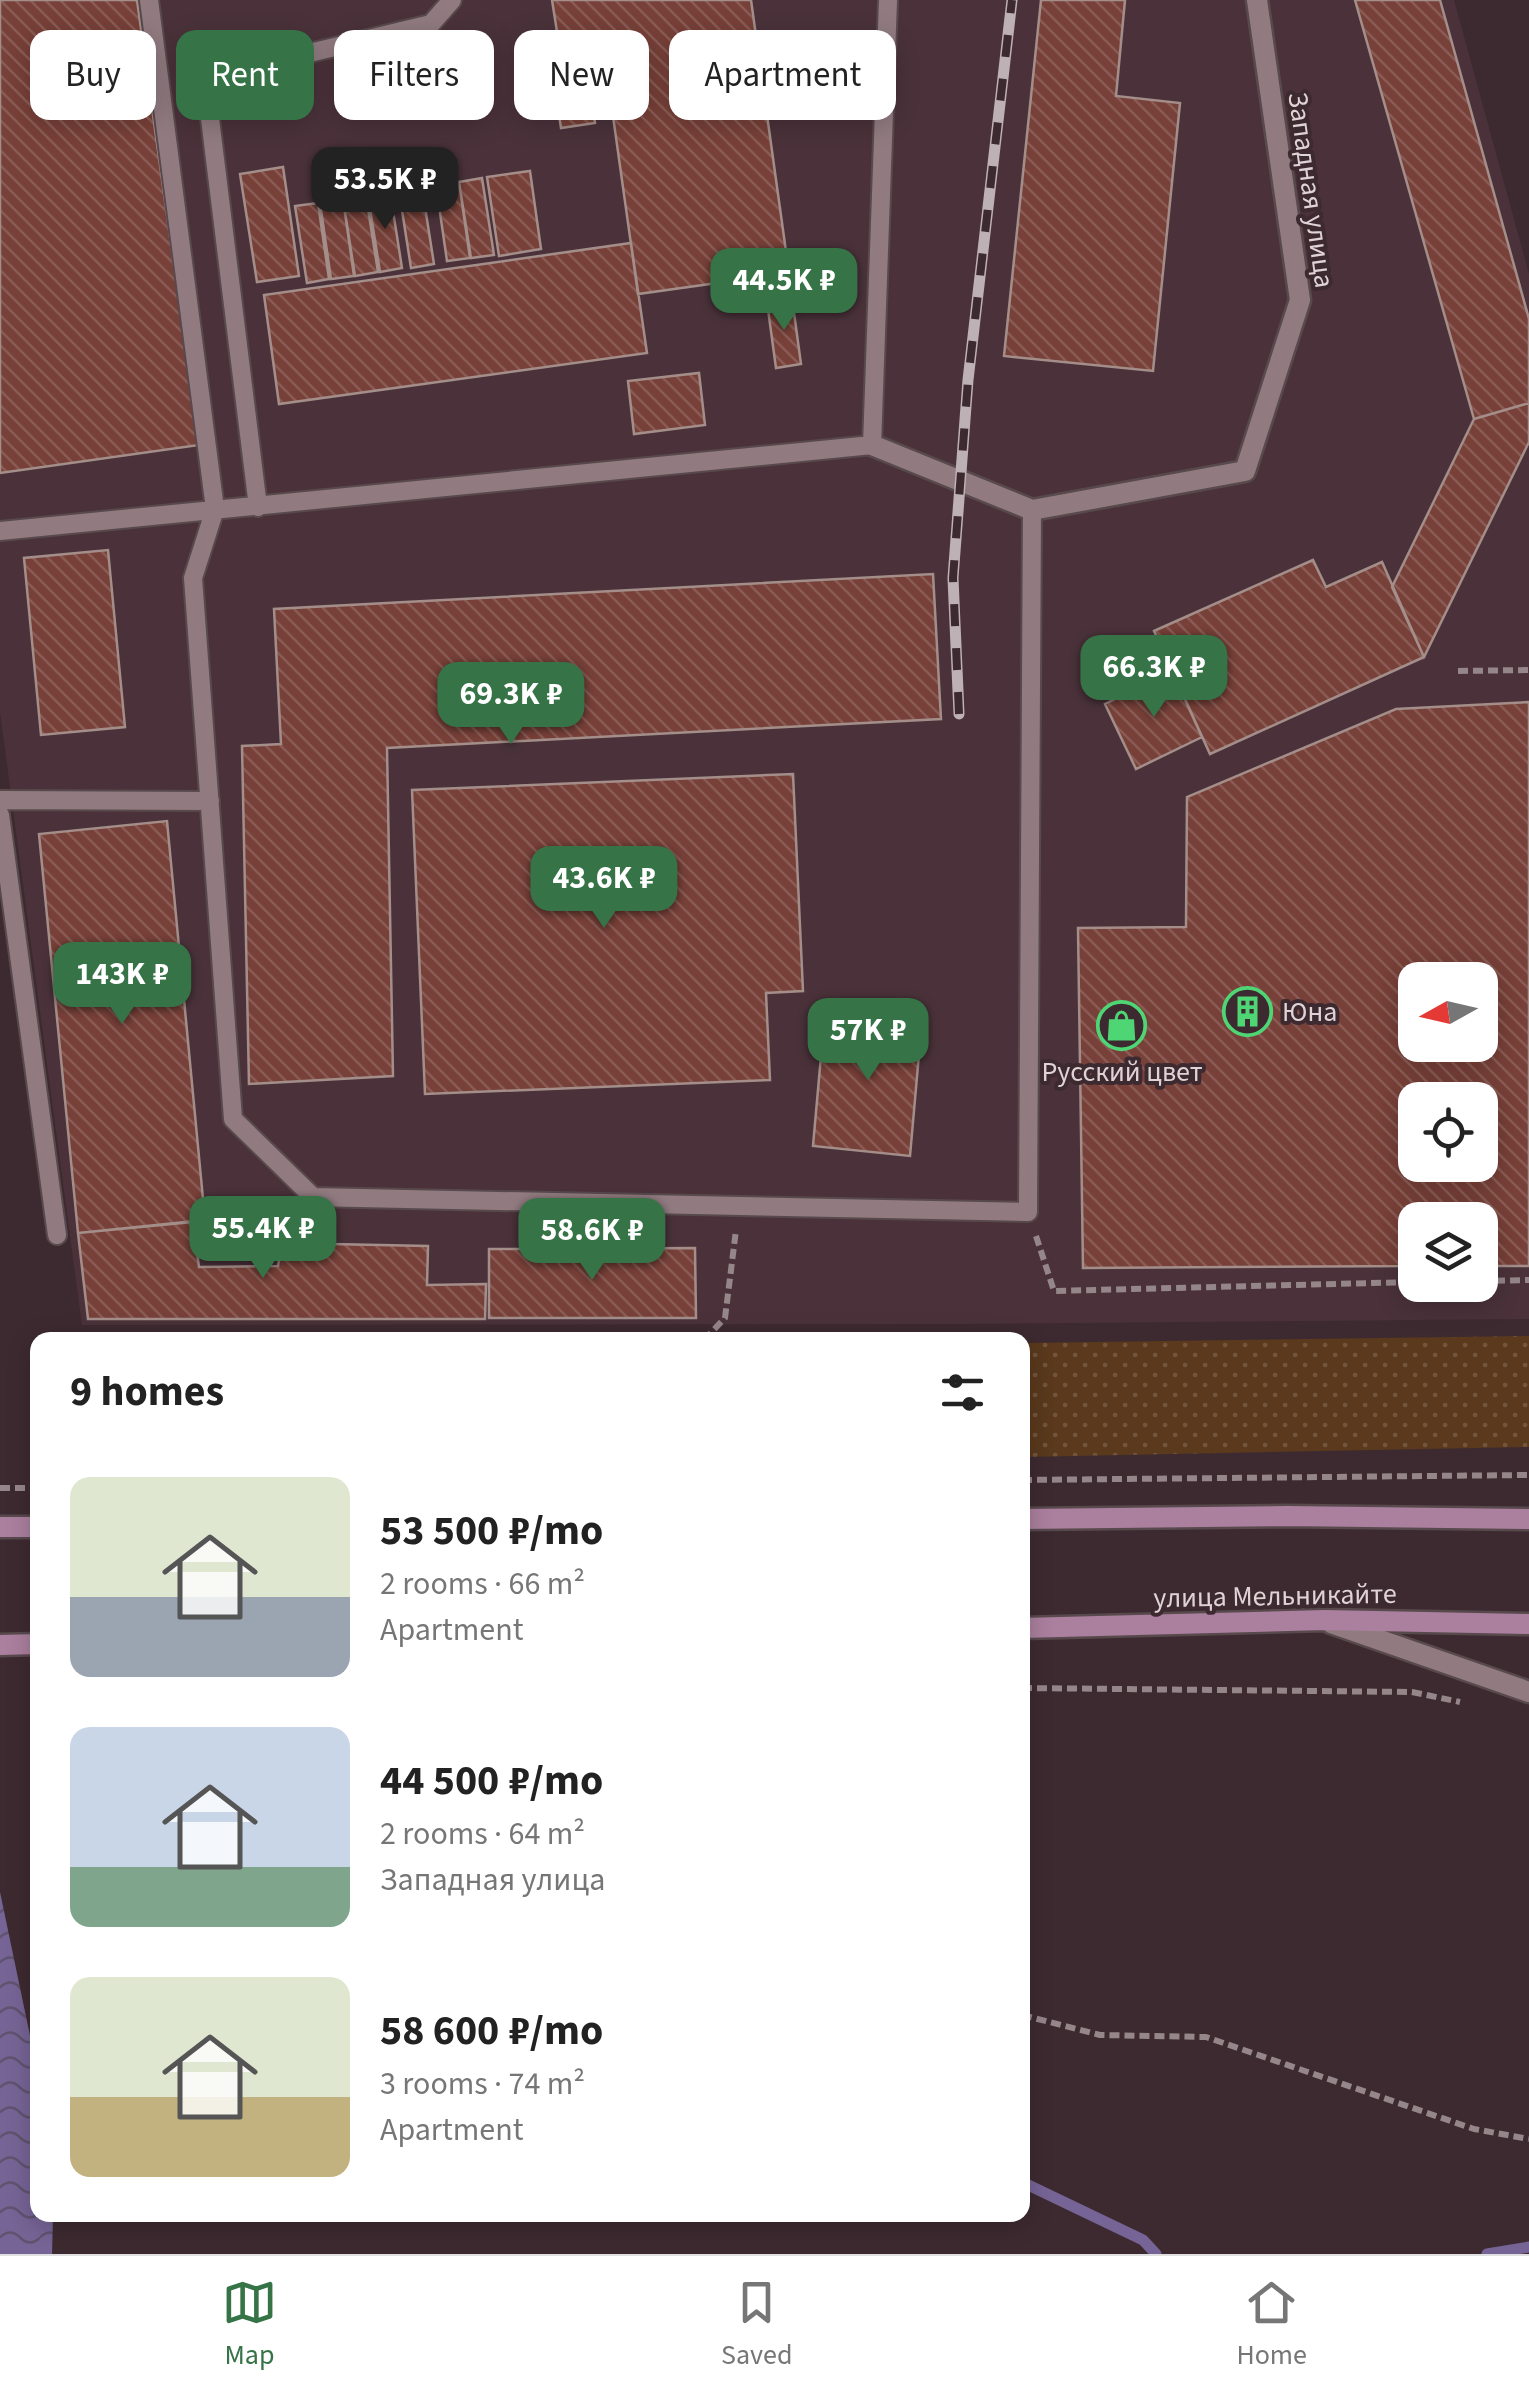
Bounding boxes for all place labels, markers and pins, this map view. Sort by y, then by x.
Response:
pin: 53.5K ₽ [293,147,477,232]
pin: 44.5K ₽ [692,248,876,333]
pin: 66.3K ₽ [1062,635,1246,720]
pin: 69.3K ₽ [419,662,603,747]
pin: 43.6K ₽ [512,846,696,931]
pin: 143K ₽ [41,942,203,1027]
building icon: Юна [1221,986,1273,1038]
place label: Юна [1282,992,1337,1032]
pin: 57K ₽ [798,998,938,1083]
shop icon: Русский цвет [1096,999,1148,1051]
place label: Русский цвет [1041,1052,1203,1092]
pin: 55.4K ₽ [171,1196,355,1281]
pin: 58.6K ₽ [500,1198,684,1283]

